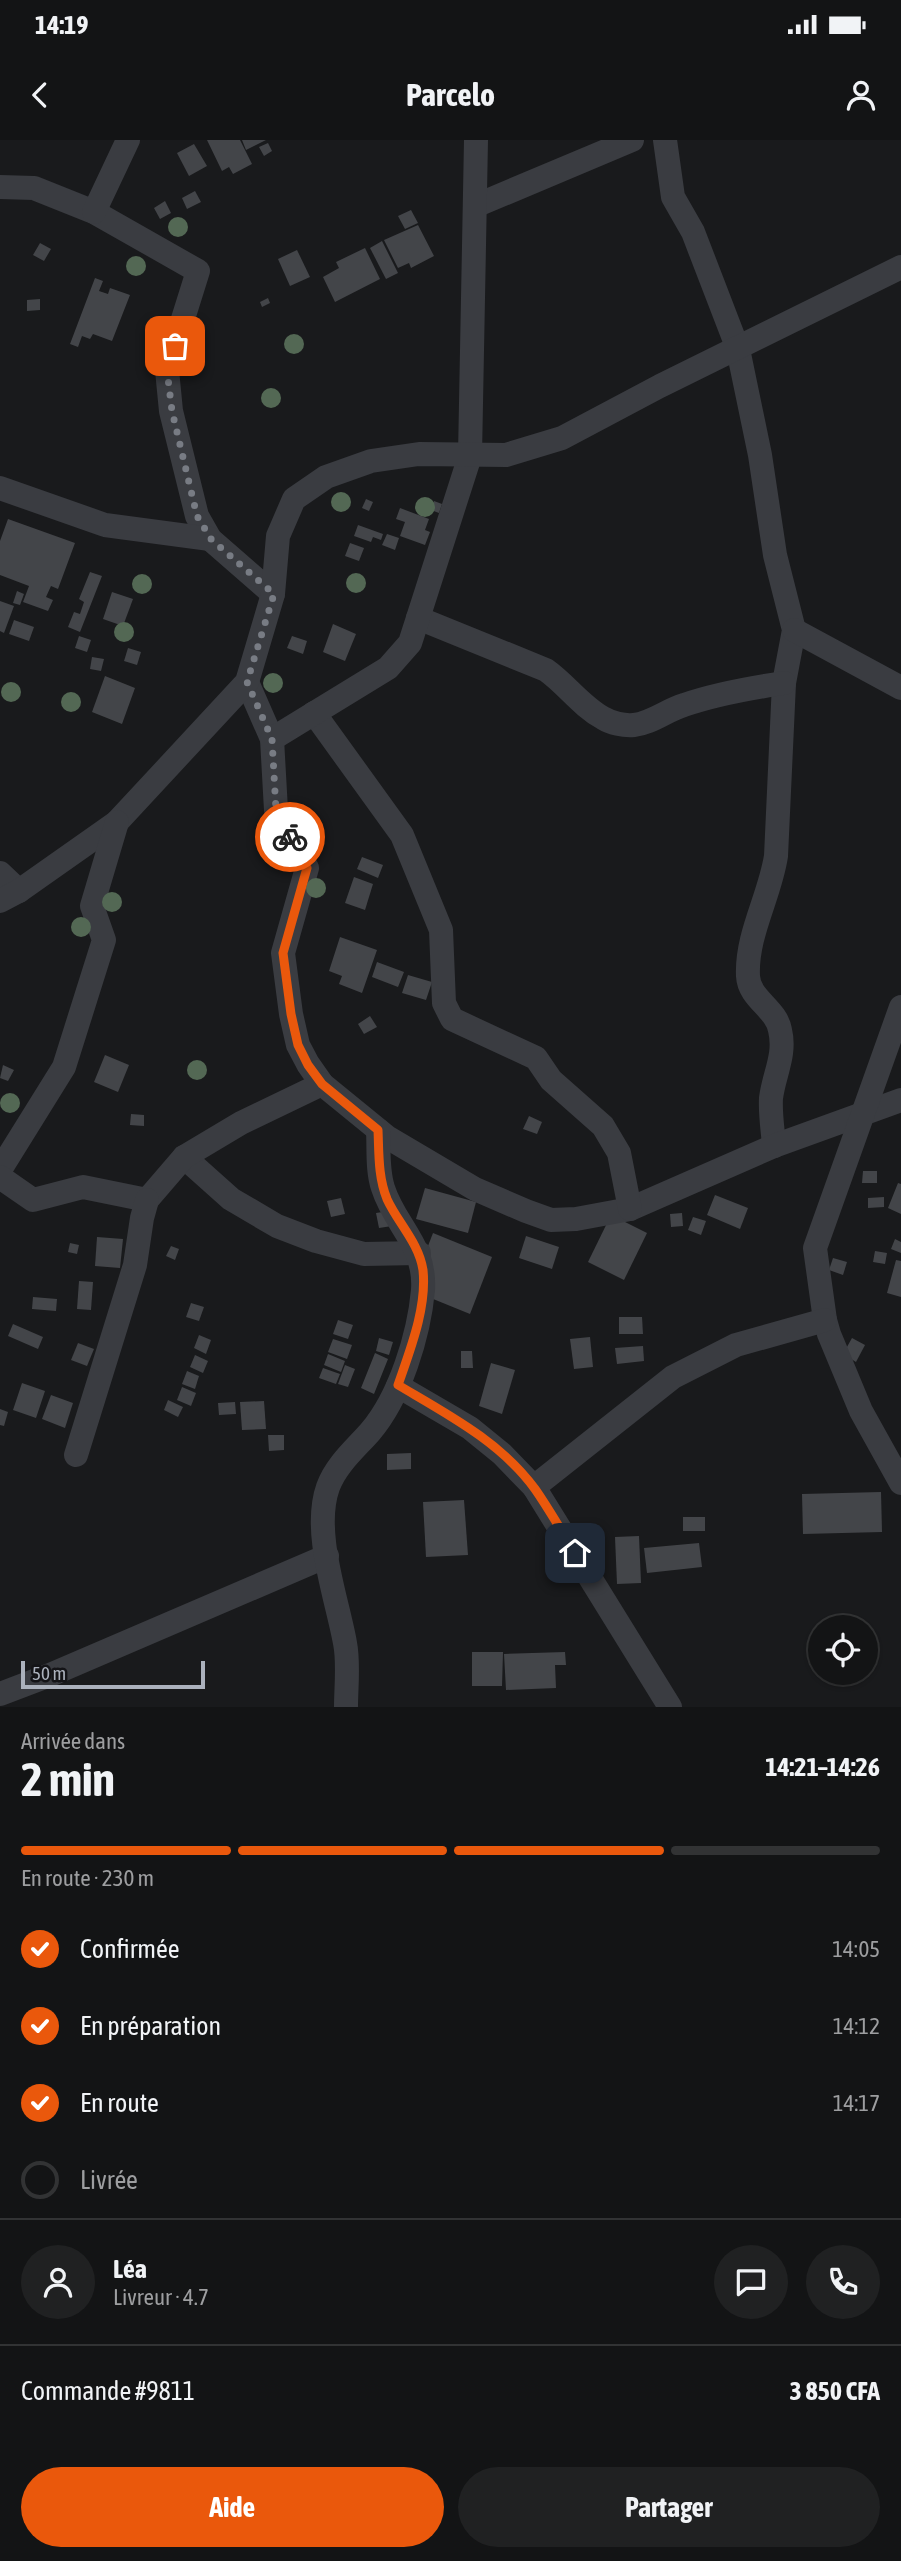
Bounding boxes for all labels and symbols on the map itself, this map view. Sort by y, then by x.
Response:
pin [145,316,205,376]
courier [255,802,325,872]
pin [545,1523,605,1583]
scale bar [21,1658,205,1690]

